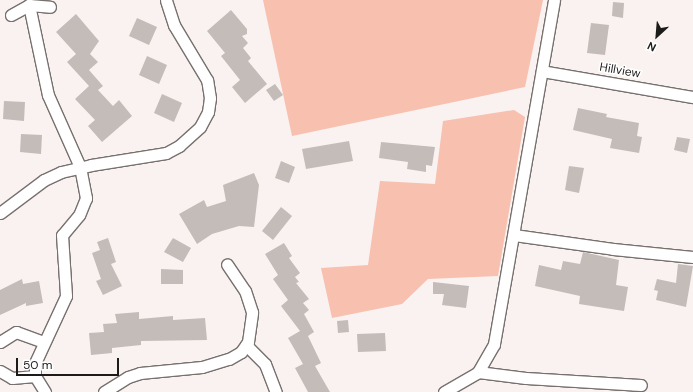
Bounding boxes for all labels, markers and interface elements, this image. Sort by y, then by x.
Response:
north arrow [637,16,677,56]
text: N [645,39,658,55]
street label: Hillview [598,60,642,82]
scale bar [18,350,121,376]
text: 50 m [23,357,52,373]

